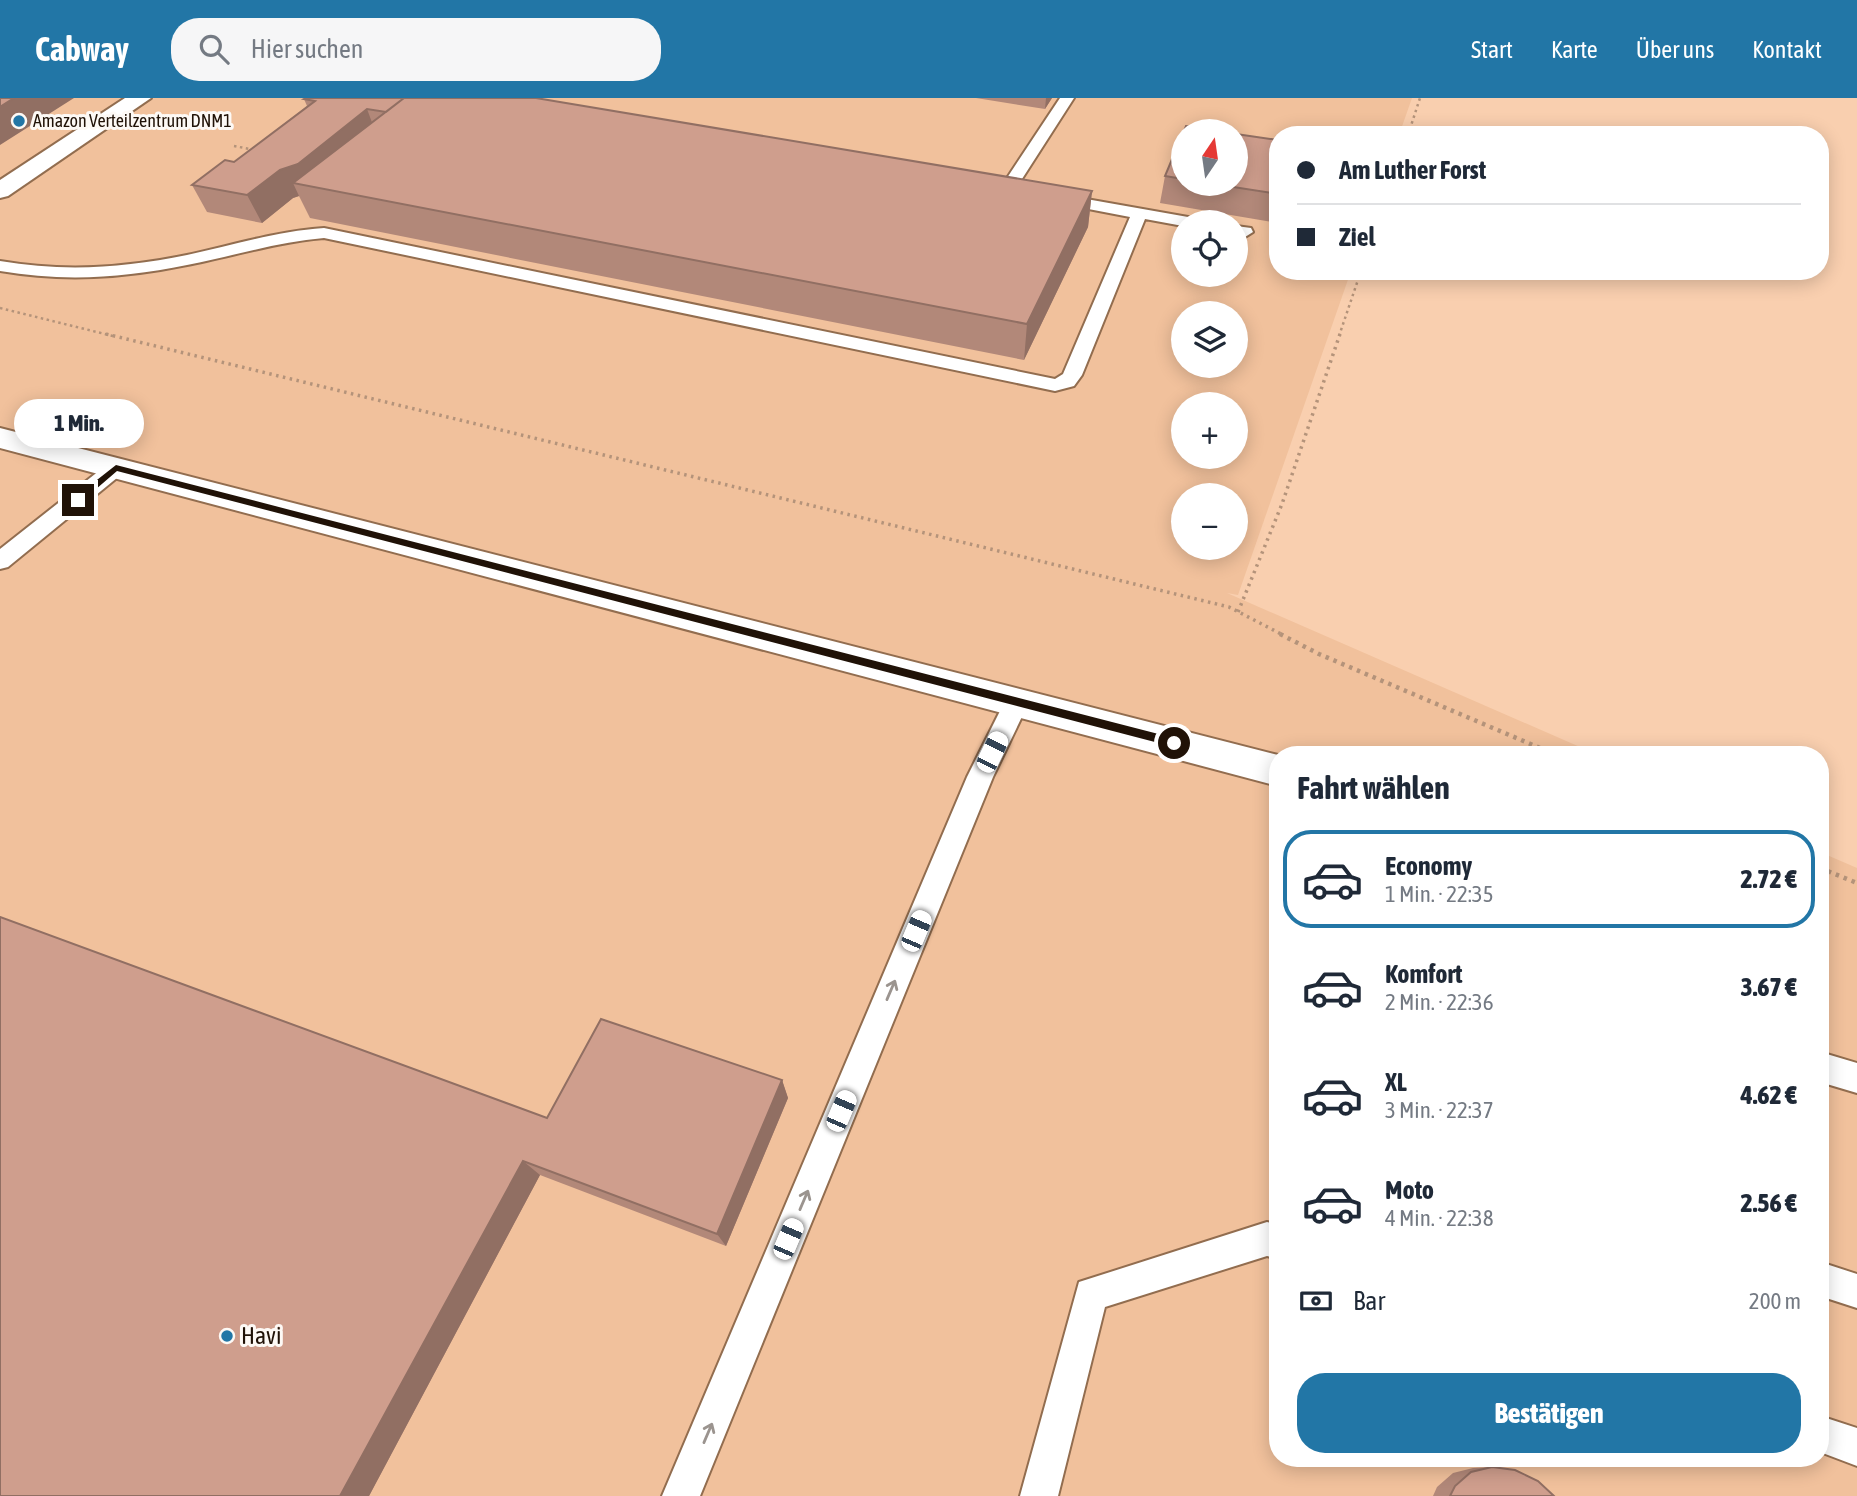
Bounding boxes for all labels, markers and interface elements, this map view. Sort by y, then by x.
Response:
search box [171,18,661,81]
text: Cabway [35,30,129,68]
icon: search [195,30,233,68]
text: Hier suchen [251,34,363,64]
text: Start [1471,36,1513,63]
text: Karte [1551,36,1598,63]
text: Über uns [1636,36,1714,63]
text: Kontakt [1752,36,1822,63]
place label: Amazon Verteilzentrum DNM1 [33,110,232,131]
marker: Amazon Verteilzentrum DNM1 [11,113,27,129]
north arrow [1171,119,1248,196]
map controls [1171,119,1248,560]
text: Am Luther Forst [1339,155,1486,185]
button: locate [1171,210,1248,287]
text: Ziel [1339,222,1375,252]
button: layers [1171,301,1248,378]
button: + [1171,392,1248,469]
callout: 1 Min. [13,398,143,448]
text: 1 Min. [54,410,104,436]
button: − [1171,483,1248,560]
route end [62,484,94,516]
route start [1158,727,1190,759]
car [974,729,1011,775]
text: Fahrt wählen [1297,769,1450,806]
icon: car [1301,848,1364,911]
text: Economy [1385,851,1472,881]
text: 2.72 € [1740,864,1797,894]
text: 1 Min. · 22:35 [1385,881,1493,907]
car [899,908,934,954]
icon: car [1301,956,1364,1019]
text: Komfort [1385,959,1462,989]
text: 3.67 € [1740,972,1797,1002]
one-way arrow [886,980,899,1001]
text: 2 Min. · 22:36 [1385,989,1493,1015]
icon: car [1301,1064,1364,1127]
text: XL [1385,1067,1407,1097]
text: 4.62 € [1740,1080,1797,1110]
car [824,1088,859,1134]
text: 3 Min. · 22:37 [1385,1097,1493,1123]
icon: car [1301,1172,1364,1235]
text: Moto [1385,1175,1434,1205]
text: 2.56 € [1740,1188,1797,1218]
one-way arrow [798,1190,811,1212]
text: 4 Min. · 22:38 [1385,1205,1493,1231]
car [771,1216,806,1262]
icon: cash [1297,1282,1335,1320]
text: Bar [1353,1286,1385,1316]
text: 200 m [1749,1288,1801,1314]
place label: Havi [241,1322,282,1349]
marker: Havi [219,1328,235,1344]
button: Bestätigen [1297,1373,1801,1453]
one-way arrow [702,1423,715,1444]

